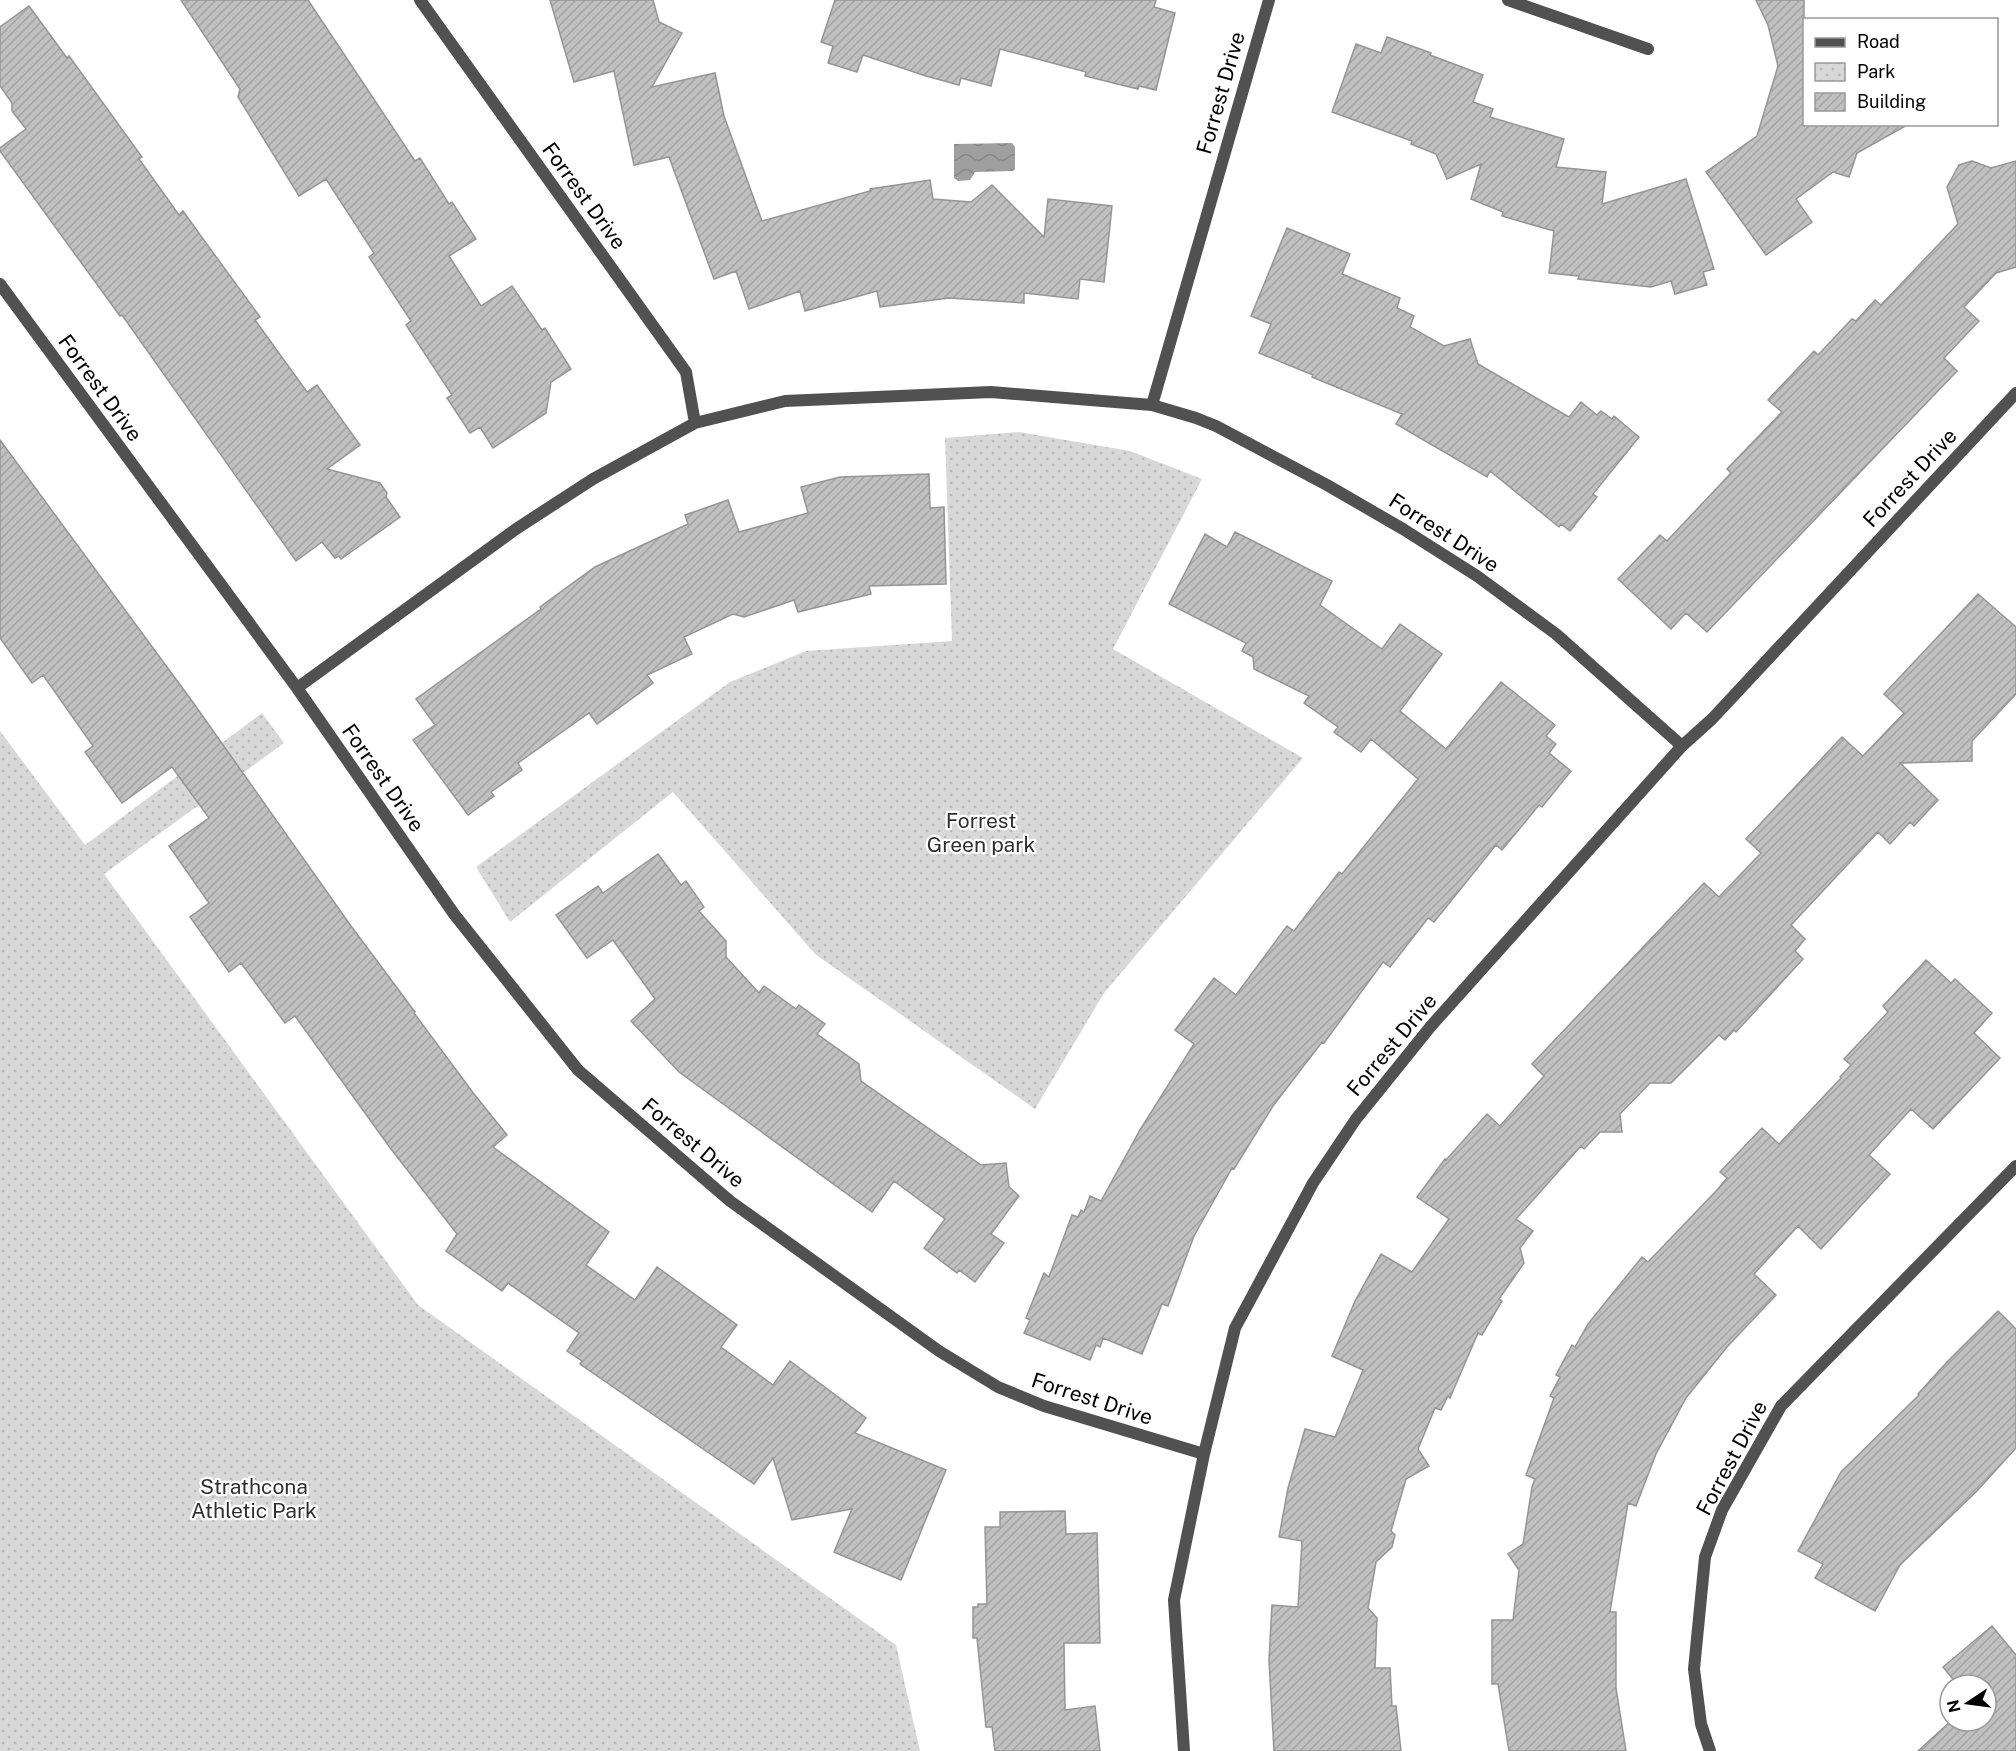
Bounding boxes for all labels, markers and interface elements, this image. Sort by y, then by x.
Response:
legend [1803,18,1998,126]
street label: Forrest Drive [1191,29,1250,157]
text: Road [1857,31,1900,52]
text: Park [1857,61,1895,82]
text: Building [1857,91,1926,112]
street label: Forrest Drive [537,137,632,254]
street label: Forrest Drive [53,329,148,446]
street label: Forrest Drive [1858,423,1962,532]
street label: Forrest Drive [1385,488,1504,577]
street label: Forrest Drive [337,719,430,837]
park label: Forrest Green park [927,808,1035,857]
street label: Forrest Drive [1342,988,1442,1101]
street label: Forrest Drive [637,1093,750,1193]
street label: Forrest Drive [1028,1367,1156,1430]
street label: Forrest Drive [1691,1396,1772,1519]
park label: Strathcona Athletic Park [191,1474,317,1523]
north arrow [1938,1673,1998,1733]
text: N [1943,1698,1965,1714]

